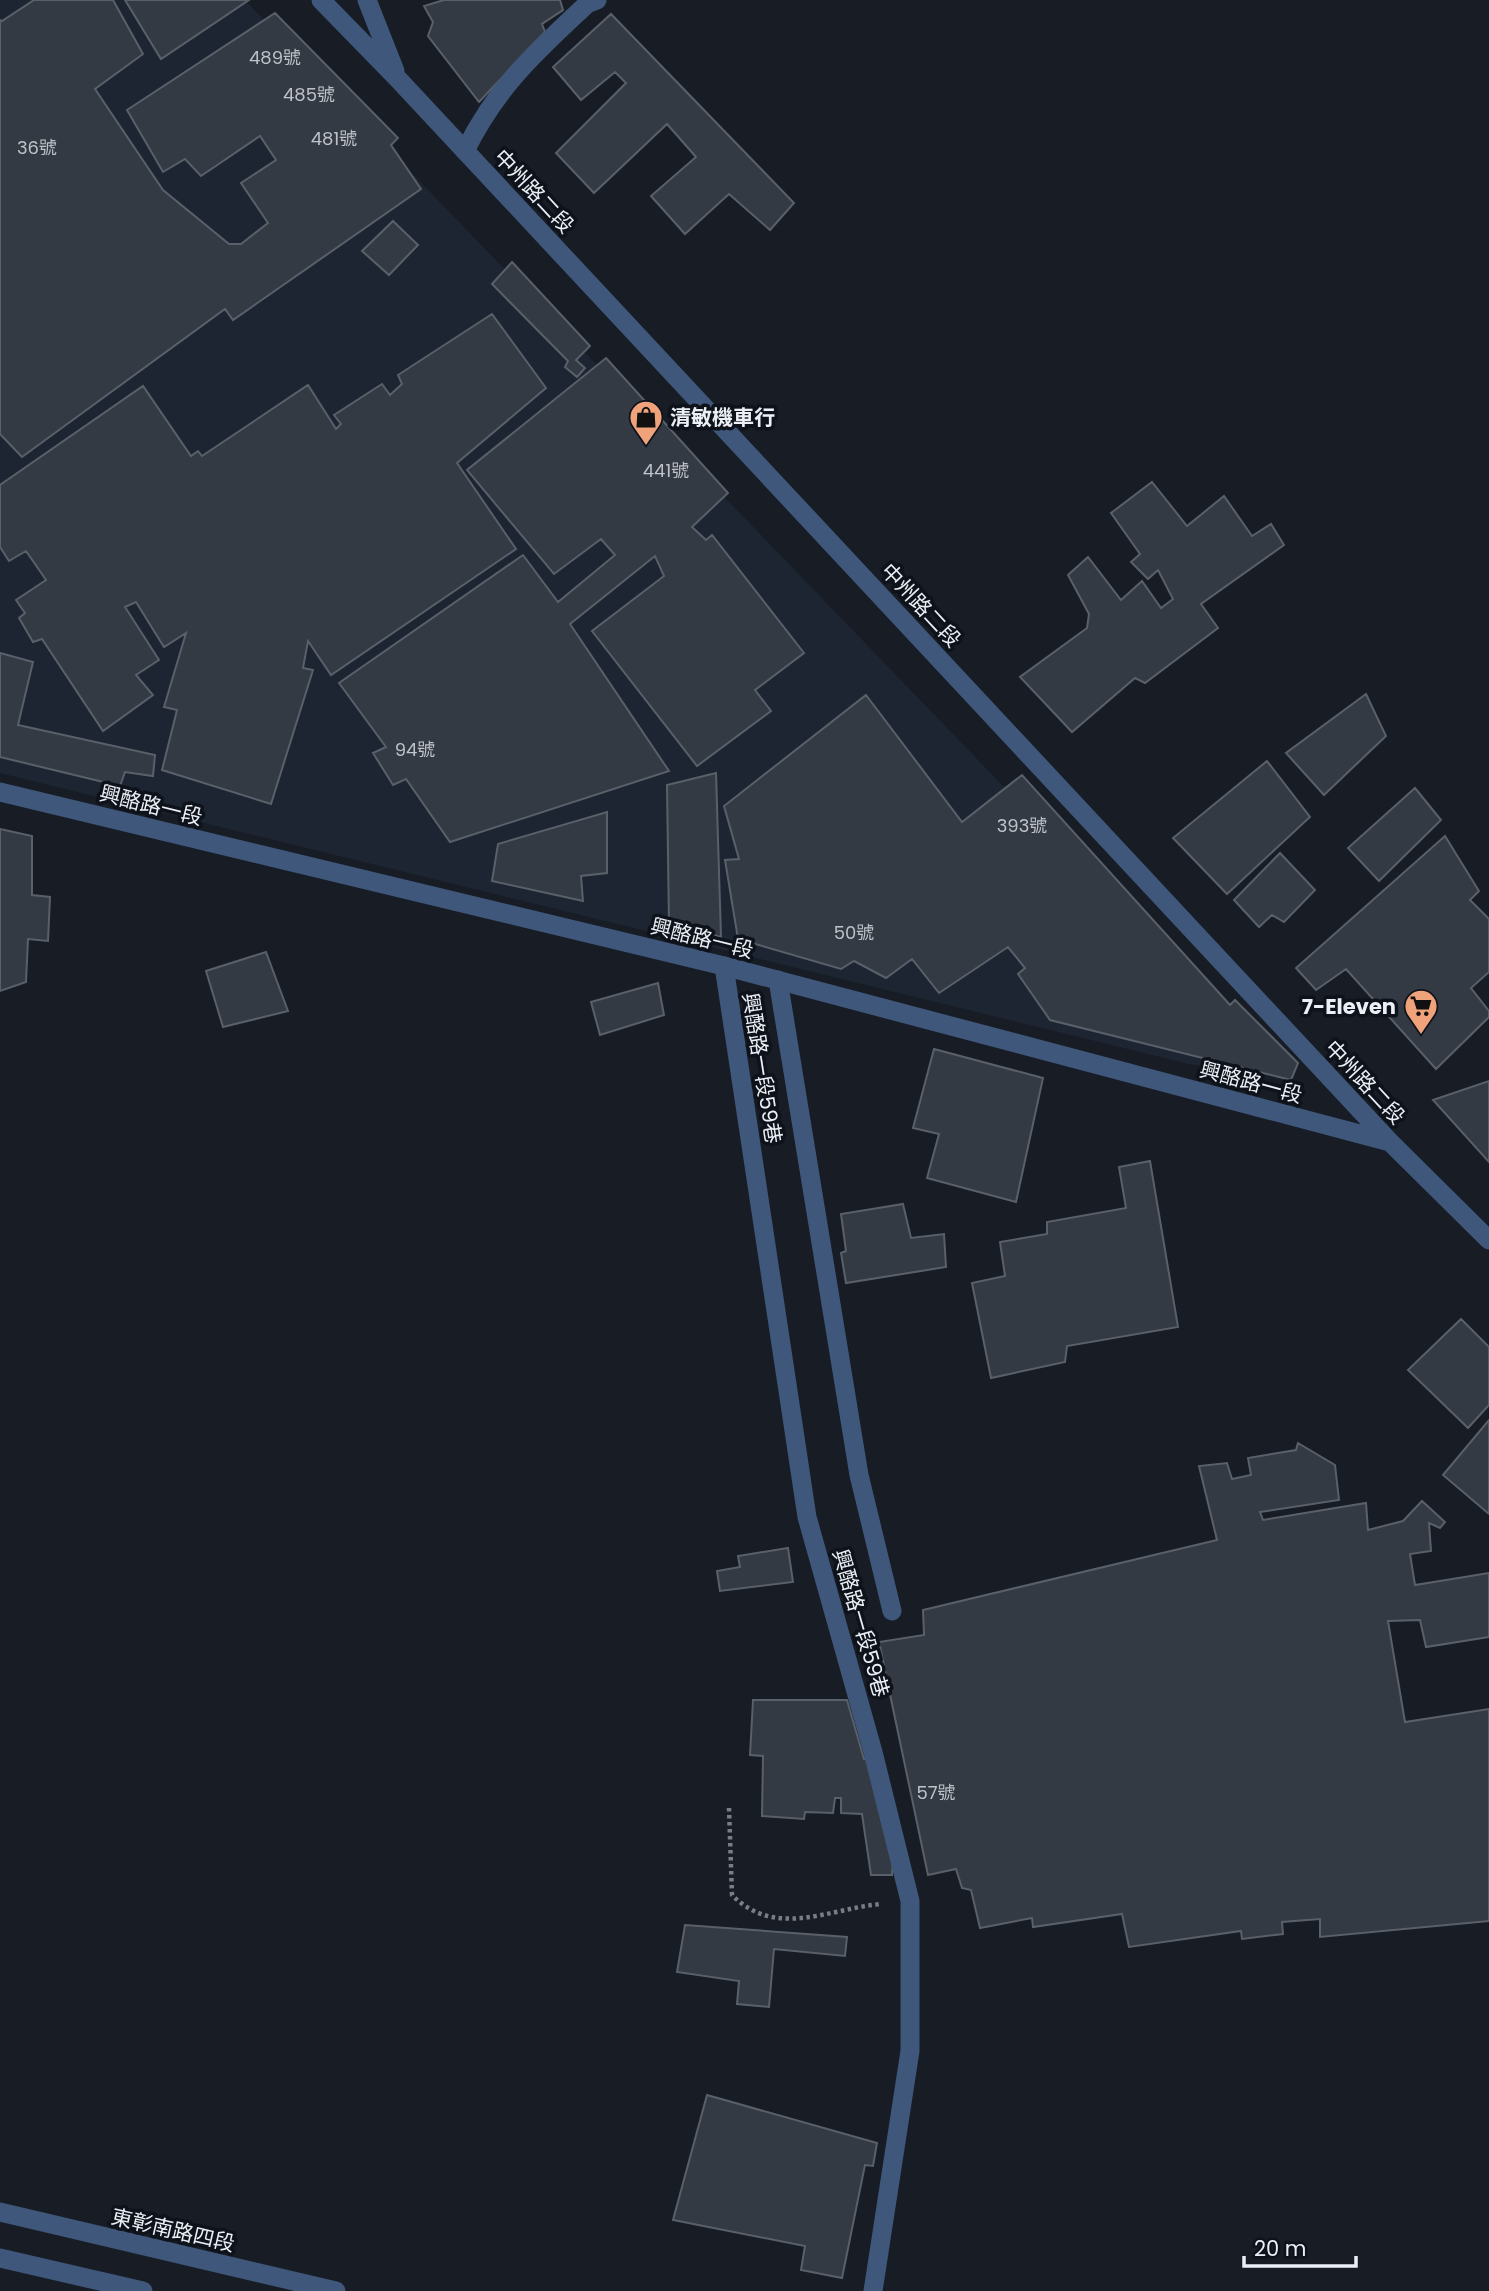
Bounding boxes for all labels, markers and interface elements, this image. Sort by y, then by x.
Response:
house number: 489號 [249,45,301,70]
house number: 485號 [283,82,335,107]
house number: 481號 [311,126,357,151]
house number: 36號 [17,135,57,160]
street label: 中州路二段 [488,143,580,239]
shop icon: 清敏機車行 [627,398,665,447]
place label: 清敏機車行 [670,403,775,432]
house number: 441號 [643,458,689,483]
street label: 中州路二段 [875,557,967,653]
house number: 94號 [395,737,435,762]
street label: 興酪路一段 [97,778,205,832]
house number: 393號 [997,813,1047,838]
street label: 興酪路一段 [648,911,756,965]
house number: 50號 [834,920,874,945]
supermarket icon: 7-Eleven [1402,987,1440,1036]
street label: 興酪路一段59巷 [736,990,788,1146]
place label: 7-Eleven [1302,992,1396,1021]
street label: 中州路二段 [1319,1034,1411,1130]
street label: 興酪路一段 [1197,1054,1305,1110]
street label: 興酪路一段59巷 [826,1546,896,1700]
house number: 57號 [916,1780,956,1805]
street label: 東彰南路四段 [108,2202,238,2258]
scale bar [1244,2224,1356,2268]
text: 20 m [1254,2234,1307,2263]

